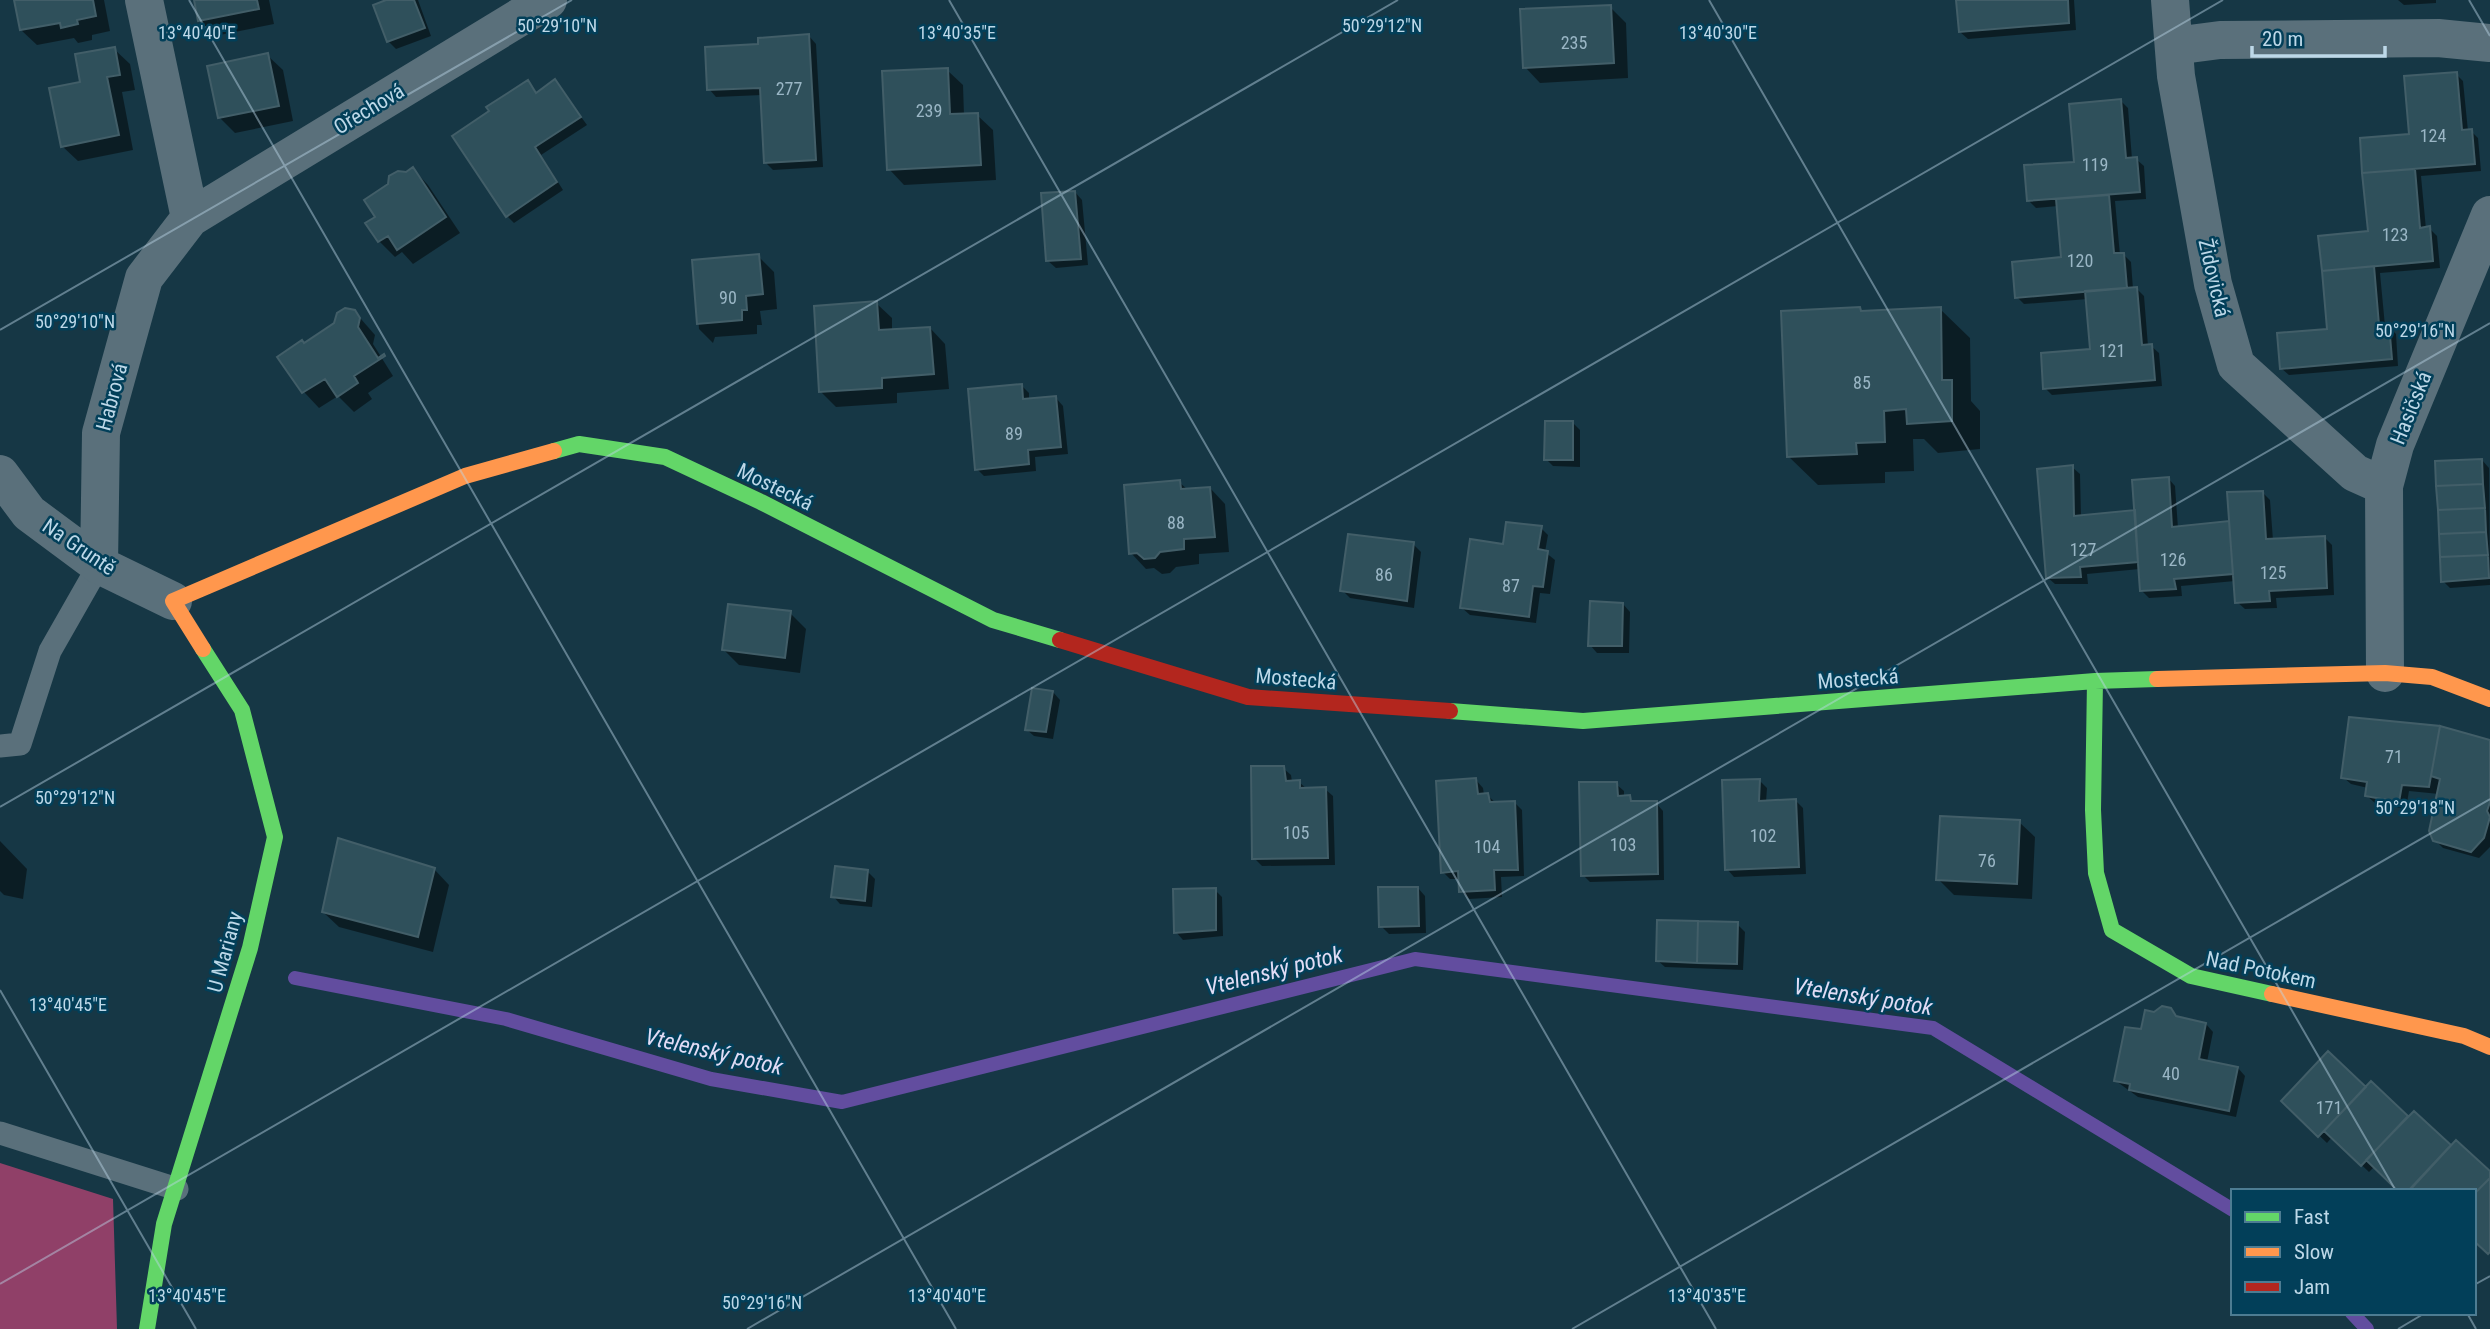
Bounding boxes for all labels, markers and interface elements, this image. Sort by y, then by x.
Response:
scale bar [2252,14,2385,58]
text: 50°29'10"N [517,15,597,36]
text: 50°29'12"N [1342,15,1422,36]
text: 13°40'40"E [158,22,236,43]
text: 13°40'35"E [918,22,996,43]
text: 13°40'30"E [1679,22,1757,43]
text: 20 m [2262,27,2303,51]
house number: 235 [1561,32,1587,53]
house number: 277 [776,78,802,99]
street label: Ořechová [329,79,409,139]
house number: 239 [916,100,942,121]
house number: 124 [2420,125,2446,146]
house number: 119 [2082,154,2108,175]
house number: 123 [2382,224,2408,245]
street label: Židovická [2193,237,2235,319]
house number: 120 [2067,250,2093,271]
house number: 90 [719,287,737,308]
text: 50°29'10"N [35,311,115,332]
text: 50°29'16"N [2375,320,2455,341]
house number: 121 [2099,340,2125,361]
street label: Habrová [91,361,133,433]
street label: Hasičská [2386,368,2436,448]
house number: 85 [1853,372,1871,393]
house number: 89 [1005,423,1023,444]
street label: Mostecká [733,458,817,516]
house number: 88 [1167,512,1185,533]
street label: Na Gruntě [38,514,120,580]
house number: 127 [2070,539,2096,560]
house number: 126 [2160,549,2186,570]
house number: 125 [2260,562,2286,583]
house number: 86 [1375,564,1393,585]
house number: 87 [1502,575,1520,596]
street label: Mostecká [1254,664,1338,694]
street label: Mostecká [1817,664,1899,694]
house number: 71 [2385,746,2403,767]
text: 50°29'12"N [35,787,115,808]
text: 50°29'18"N [2375,797,2455,818]
house number: 105 [1283,822,1309,843]
house number: 102 [1750,825,1776,846]
house number: 103 [1610,834,1636,855]
house number: 104 [1474,836,1500,857]
house number: 76 [1978,850,1996,871]
street label: U Mariany [203,909,247,995]
water label: Vtelenský potok [1203,941,1346,1001]
street label: Nad Potokem [2204,947,2318,993]
water label: Vtelenský potok [1791,973,1935,1021]
text: 13°40'45"E [29,994,107,1015]
water label: Vtelenský potok [642,1023,786,1081]
house number: 40 [2162,1063,2180,1084]
house number: 171 [2316,1097,2342,1118]
legend [2231,1189,2476,1315]
text: Fast [2294,1205,2330,1229]
text: Slow [2294,1240,2334,1264]
text: Jam [2294,1275,2330,1299]
text: 13°40'45"E [148,1285,226,1306]
text: 13°40'40"E [908,1285,986,1306]
text: 13°40'35"E [1668,1285,1746,1306]
text: 50°29'16"N [722,1292,802,1313]

